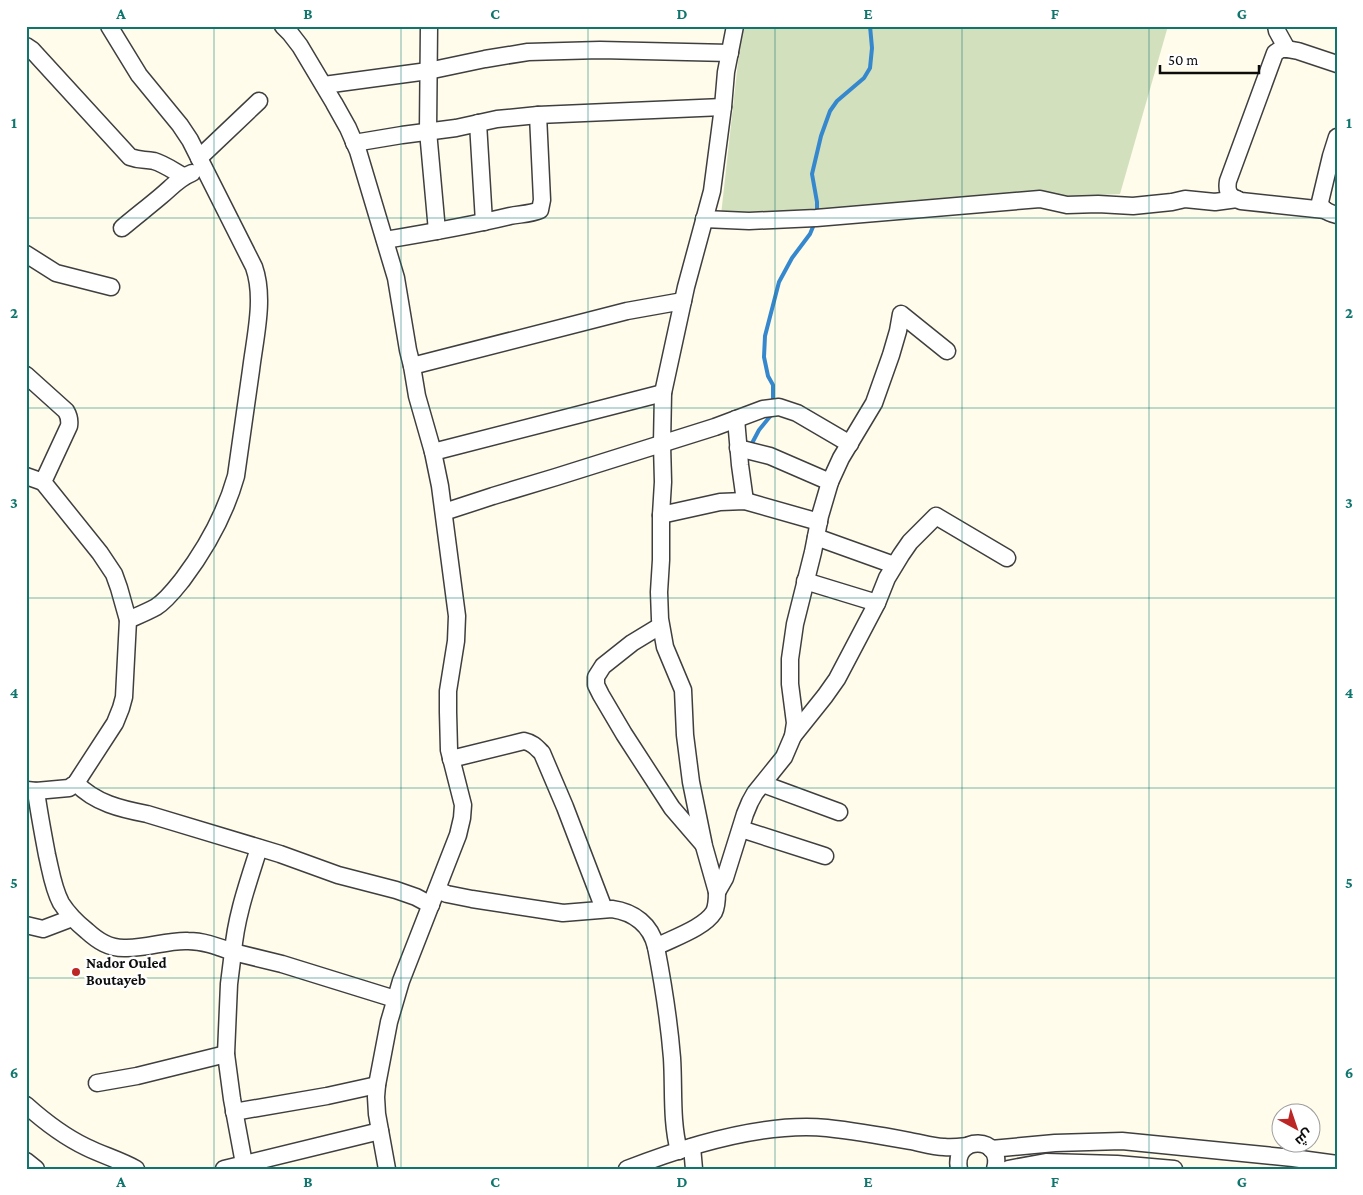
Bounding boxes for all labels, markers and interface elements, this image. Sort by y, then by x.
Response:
text: A [115,5,126,22]
text: B [303,5,313,22]
text: C [490,5,500,22]
text: D [676,5,688,22]
text: E [863,5,873,22]
text: F [1051,5,1060,22]
text: G [1237,5,1247,22]
scale bar [1160,42,1259,74]
text: 50 m [1168,52,1198,68]
text: 1 [11,114,17,131]
text: 1 [1346,114,1352,131]
text: 2 [10,304,18,321]
text: 2 [1345,304,1353,321]
text: 3 [10,494,18,511]
text: 3 [1345,494,1353,511]
text: 4 [10,684,19,701]
text: 4 [1345,684,1354,701]
text: 5 [10,874,18,891]
text: 5 [1345,874,1353,891]
place label: Nador Ouled Boutayeb [86,955,167,988]
marker: Nador Ouled Boutayeb [70,966,82,978]
text: 6 [10,1064,18,1081]
text: 6 [1345,1064,1353,1081]
north arrow [1270,1102,1320,1152]
text: ش [1292,1125,1316,1150]
text: A [115,1173,126,1190]
text: B [303,1173,313,1190]
text: C [490,1173,500,1190]
text: D [676,1173,688,1190]
text: E [863,1173,873,1190]
text: F [1051,1173,1060,1190]
text: G [1237,1173,1247,1190]

